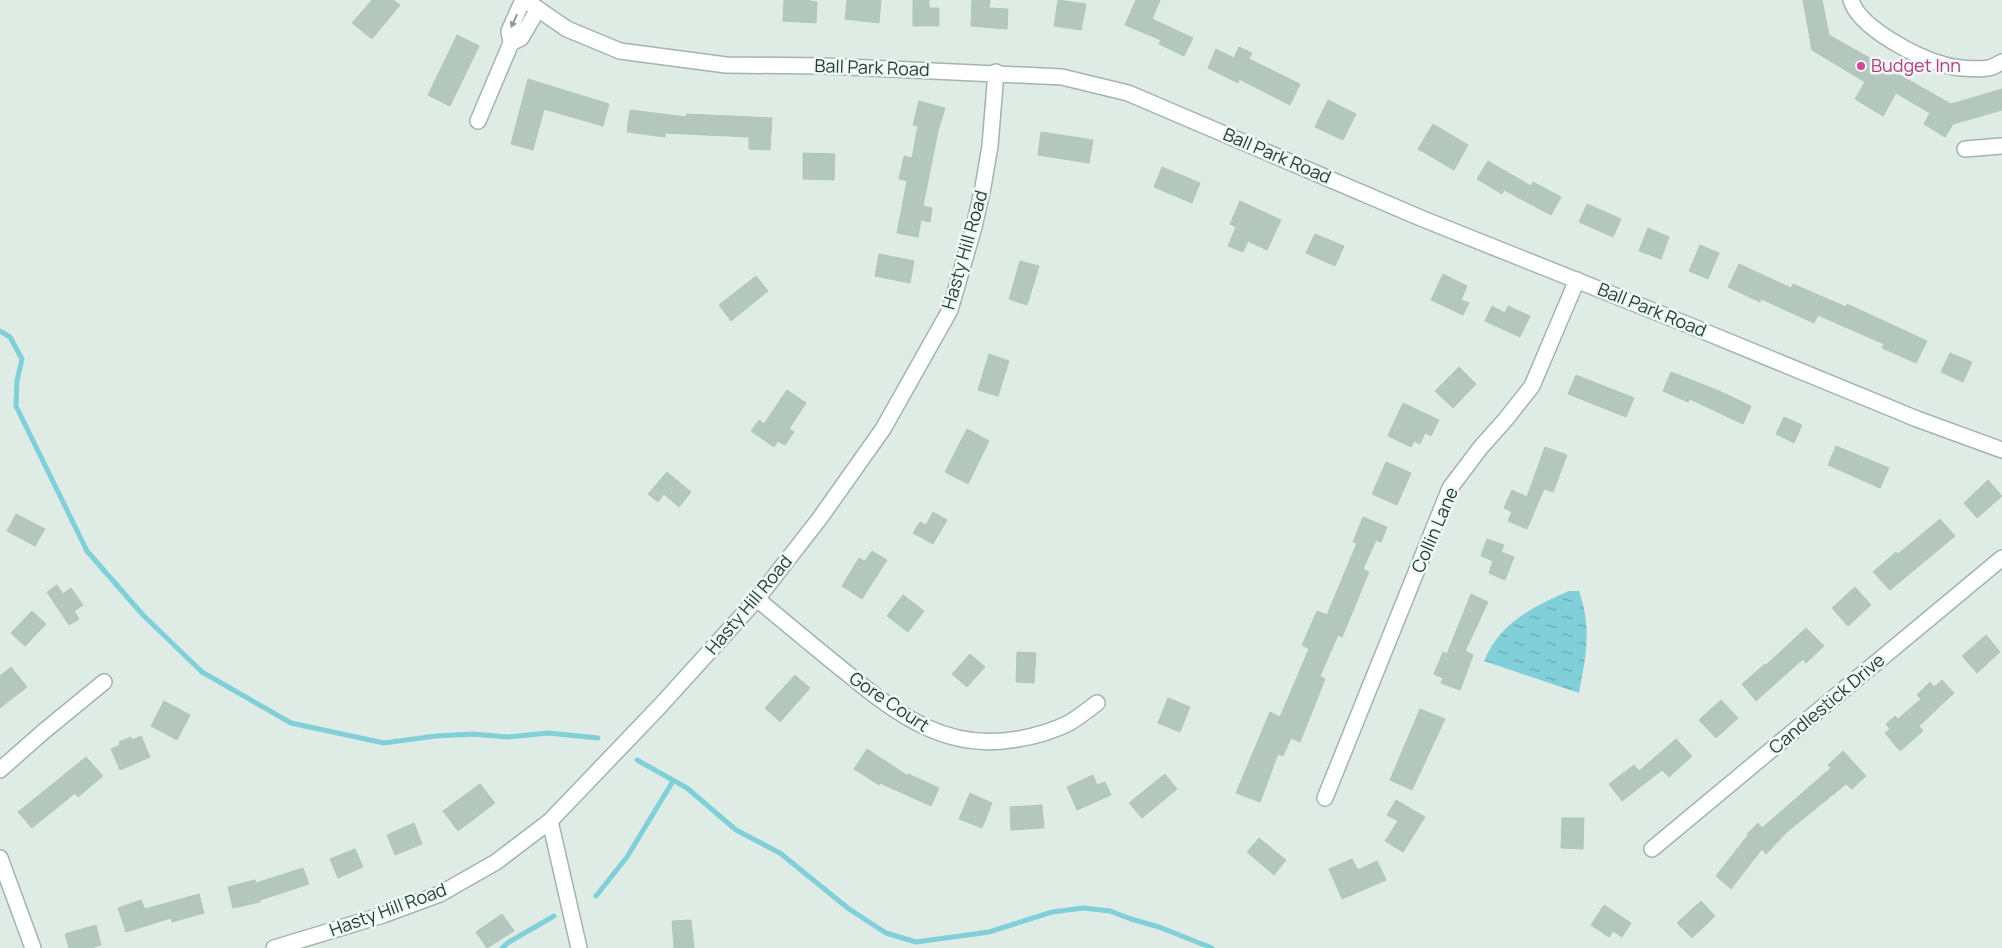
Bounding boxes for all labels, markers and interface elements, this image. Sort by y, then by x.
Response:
one-way arrow [509,14,517,28]
street label: Ball Park Road [814,53,930,81]
place label: Budget Inn [1871,53,1961,77]
marker: Budget Inn [1855,60,1867,72]
street label: Ball Park Road [1220,122,1335,189]
street label: Hasty Hill Road [936,187,993,312]
street label: Ball Park Road [1594,276,1710,342]
street label: Collin Lane [1405,483,1463,576]
street label: Hasty Hill Road [700,550,797,659]
street label: Candlestick Drive [1763,648,1889,759]
street label: Gore Court [845,666,934,737]
street label: Hasty Hill Road [326,877,450,941]

